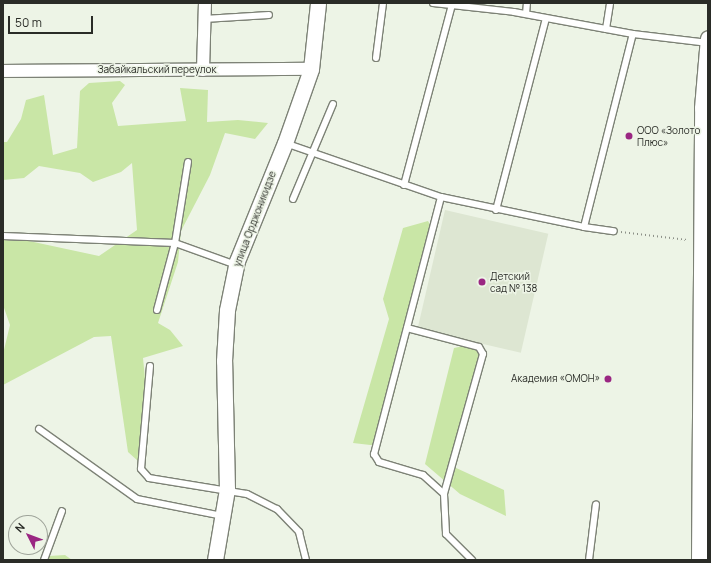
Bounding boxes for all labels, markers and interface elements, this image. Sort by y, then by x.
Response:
scale bar [10,8,95,34]
text: 50 m [15,14,42,31]
street label: Забайкальский переулок [98,64,216,76]
place label: ООО «Золото Плюс» [637,124,700,148]
marker: ООО «Золото Плюс» [624,131,634,141]
street label: улица Орджоникидзе [231,170,279,268]
place label: Детский сад № 138 [490,270,537,294]
marker: Детский сад № 138 [477,277,487,287]
place label: Академия «ОМОН» [511,373,600,385]
marker: Академия «ОМОН» [603,374,613,384]
north arrow [8,515,48,555]
text: N [11,519,28,535]

